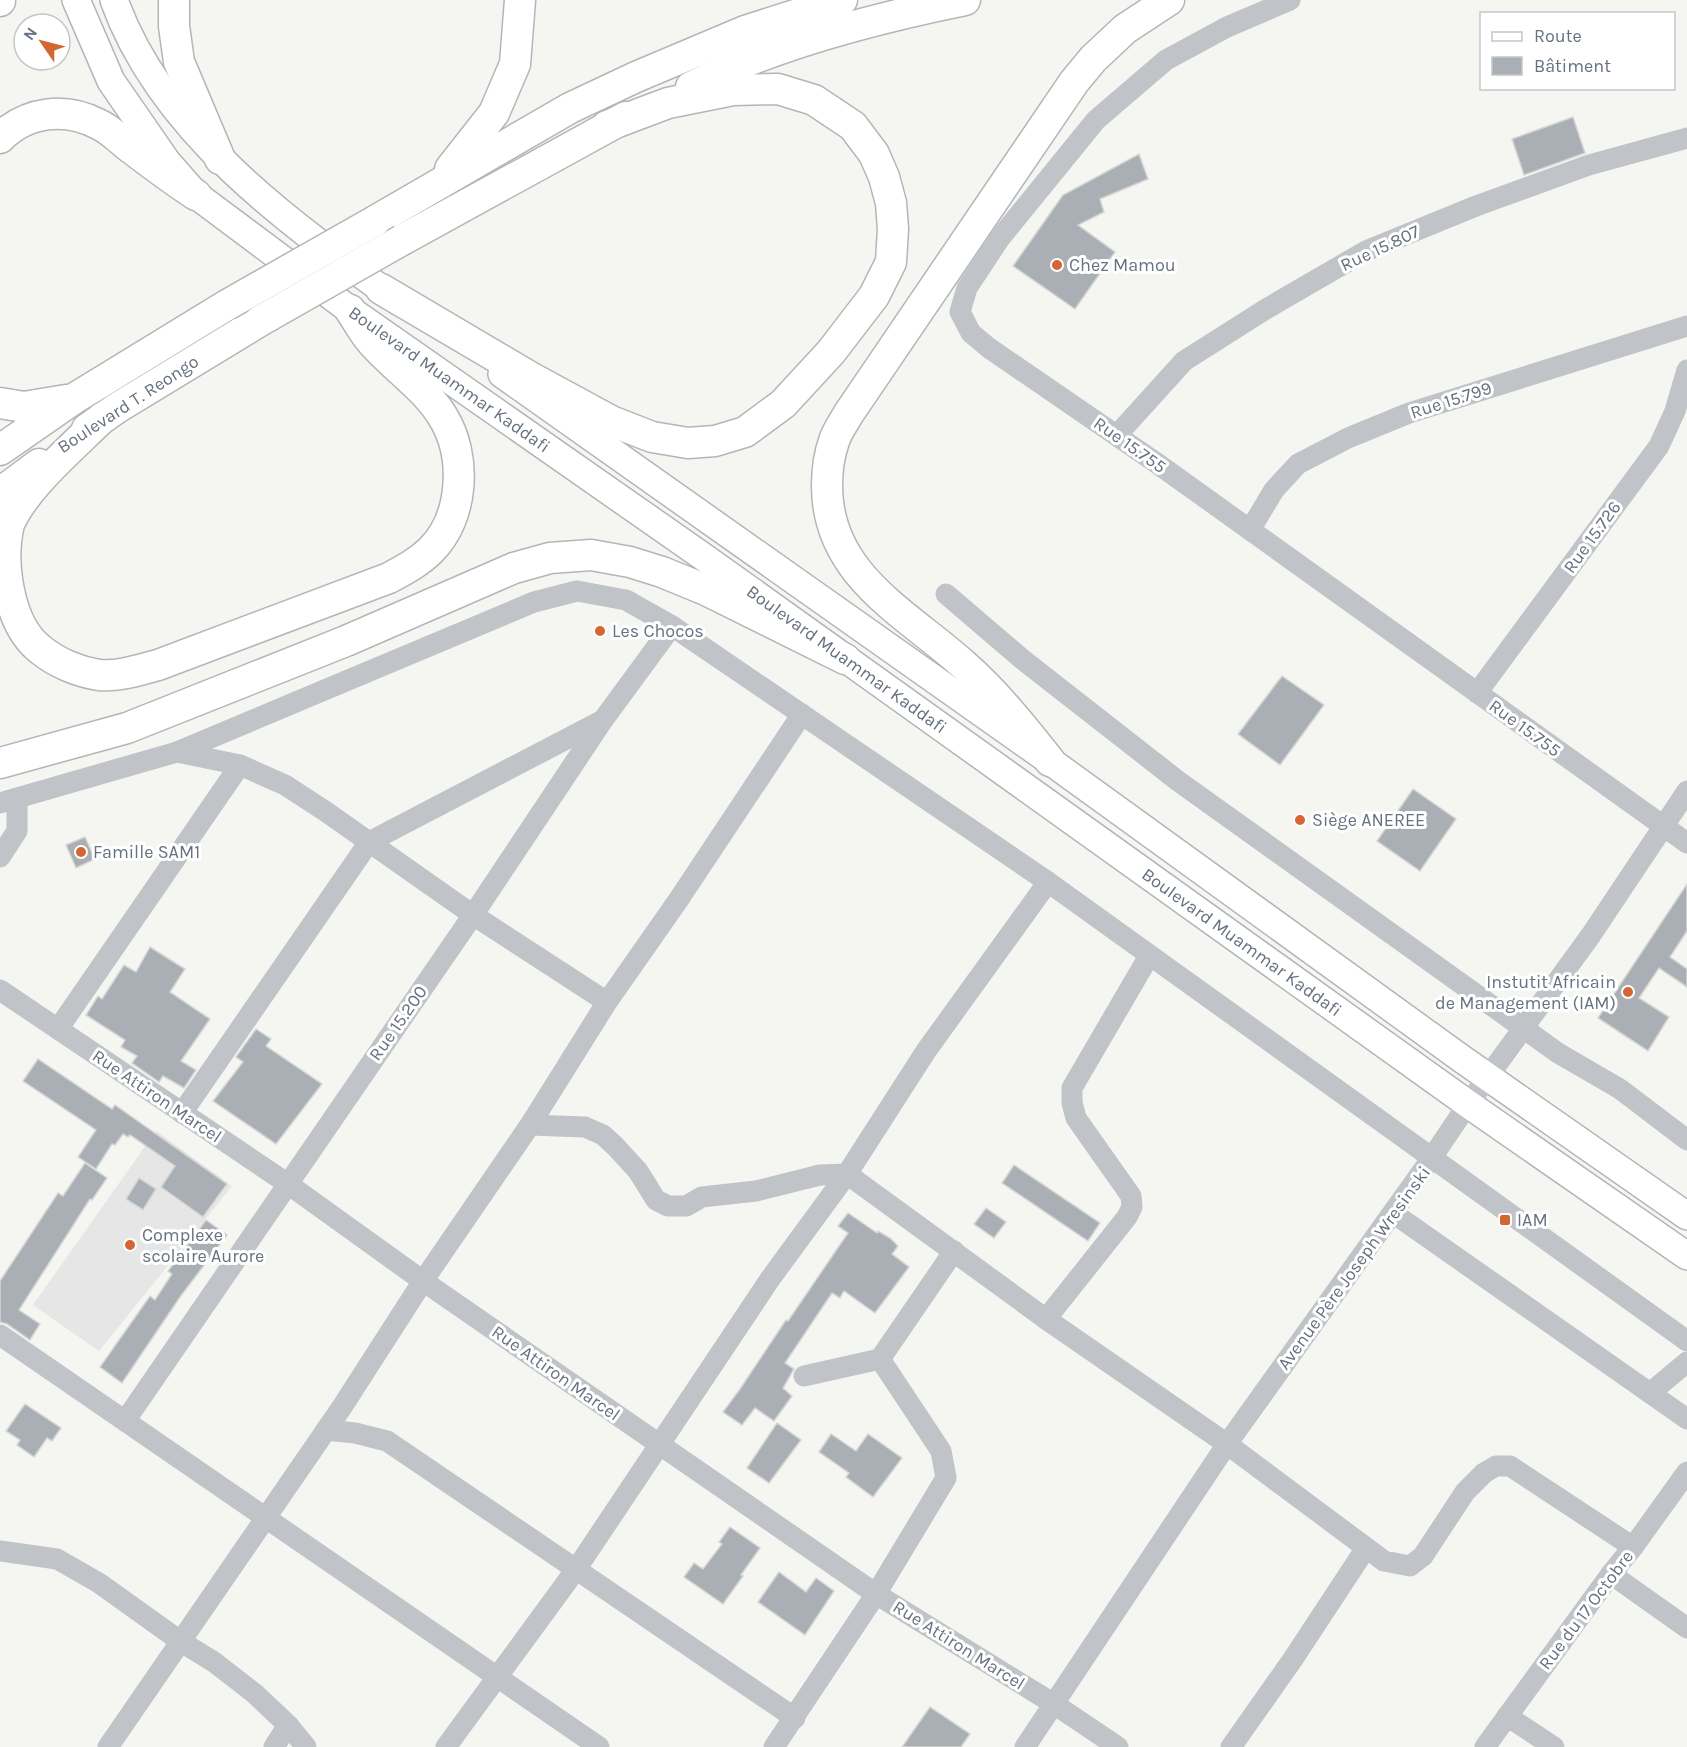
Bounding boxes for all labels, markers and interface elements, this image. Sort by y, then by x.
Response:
north arrow [12,12,72,72]
legend [1480,12,1675,90]
text: N [19,24,41,44]
text: Route [1534,25,1582,47]
text: Bâtiment [1534,55,1611,77]
street label: Rue 15.807 [1337,220,1424,276]
place label: Chez Mamou [1069,254,1176,276]
marker: Chez Mamou [1050,258,1064,272]
street label: Boulevard Muammar Kaddafi [344,301,554,457]
street label: Boulevard T. Reongo [53,350,203,458]
street label: Rue 15.799 [1408,377,1494,423]
street label: Rue 15.755 [1089,412,1171,478]
street label: Rue 15.726 [1558,497,1626,577]
street label: Boulevard Muammar Kaddafi [742,580,951,738]
place label: Les Chocos [612,620,704,642]
marker: Les Chocos [593,624,607,638]
street label: Rue 15.755 [1485,695,1565,761]
place label: Siège ANEREE [1312,809,1425,831]
marker: Siège ANEREE [1293,813,1307,827]
place label: Famille SAM1 [93,841,200,863]
marker: Famille SAM1 [74,845,88,859]
street label: Boulevard Muammar Kaddafi [1137,863,1346,1021]
place label: Instutit Africain de Management (IAM) [1435,971,1616,1014]
street label: Rue 15.200 [364,981,432,1065]
marker: Instutit Africain de Management (IAM) [1621,985,1635,999]
street label: Rue Attiron Marcel [88,1045,226,1147]
street label: Avenue Père Joseph Wresinski [1273,1162,1435,1374]
place label: IAM [1517,1209,1548,1231]
marker: IAM [1498,1213,1512,1227]
place label: Complexe scolaire Aurore [142,1224,264,1267]
marker: Complexe scolaire Aurore [123,1238,137,1252]
street label: Rue Attiron Marcel [488,1321,624,1425]
street label: Rue du 17 Octobre [1534,1546,1638,1674]
street label: Rue Attiron Marcel [889,1596,1029,1694]

